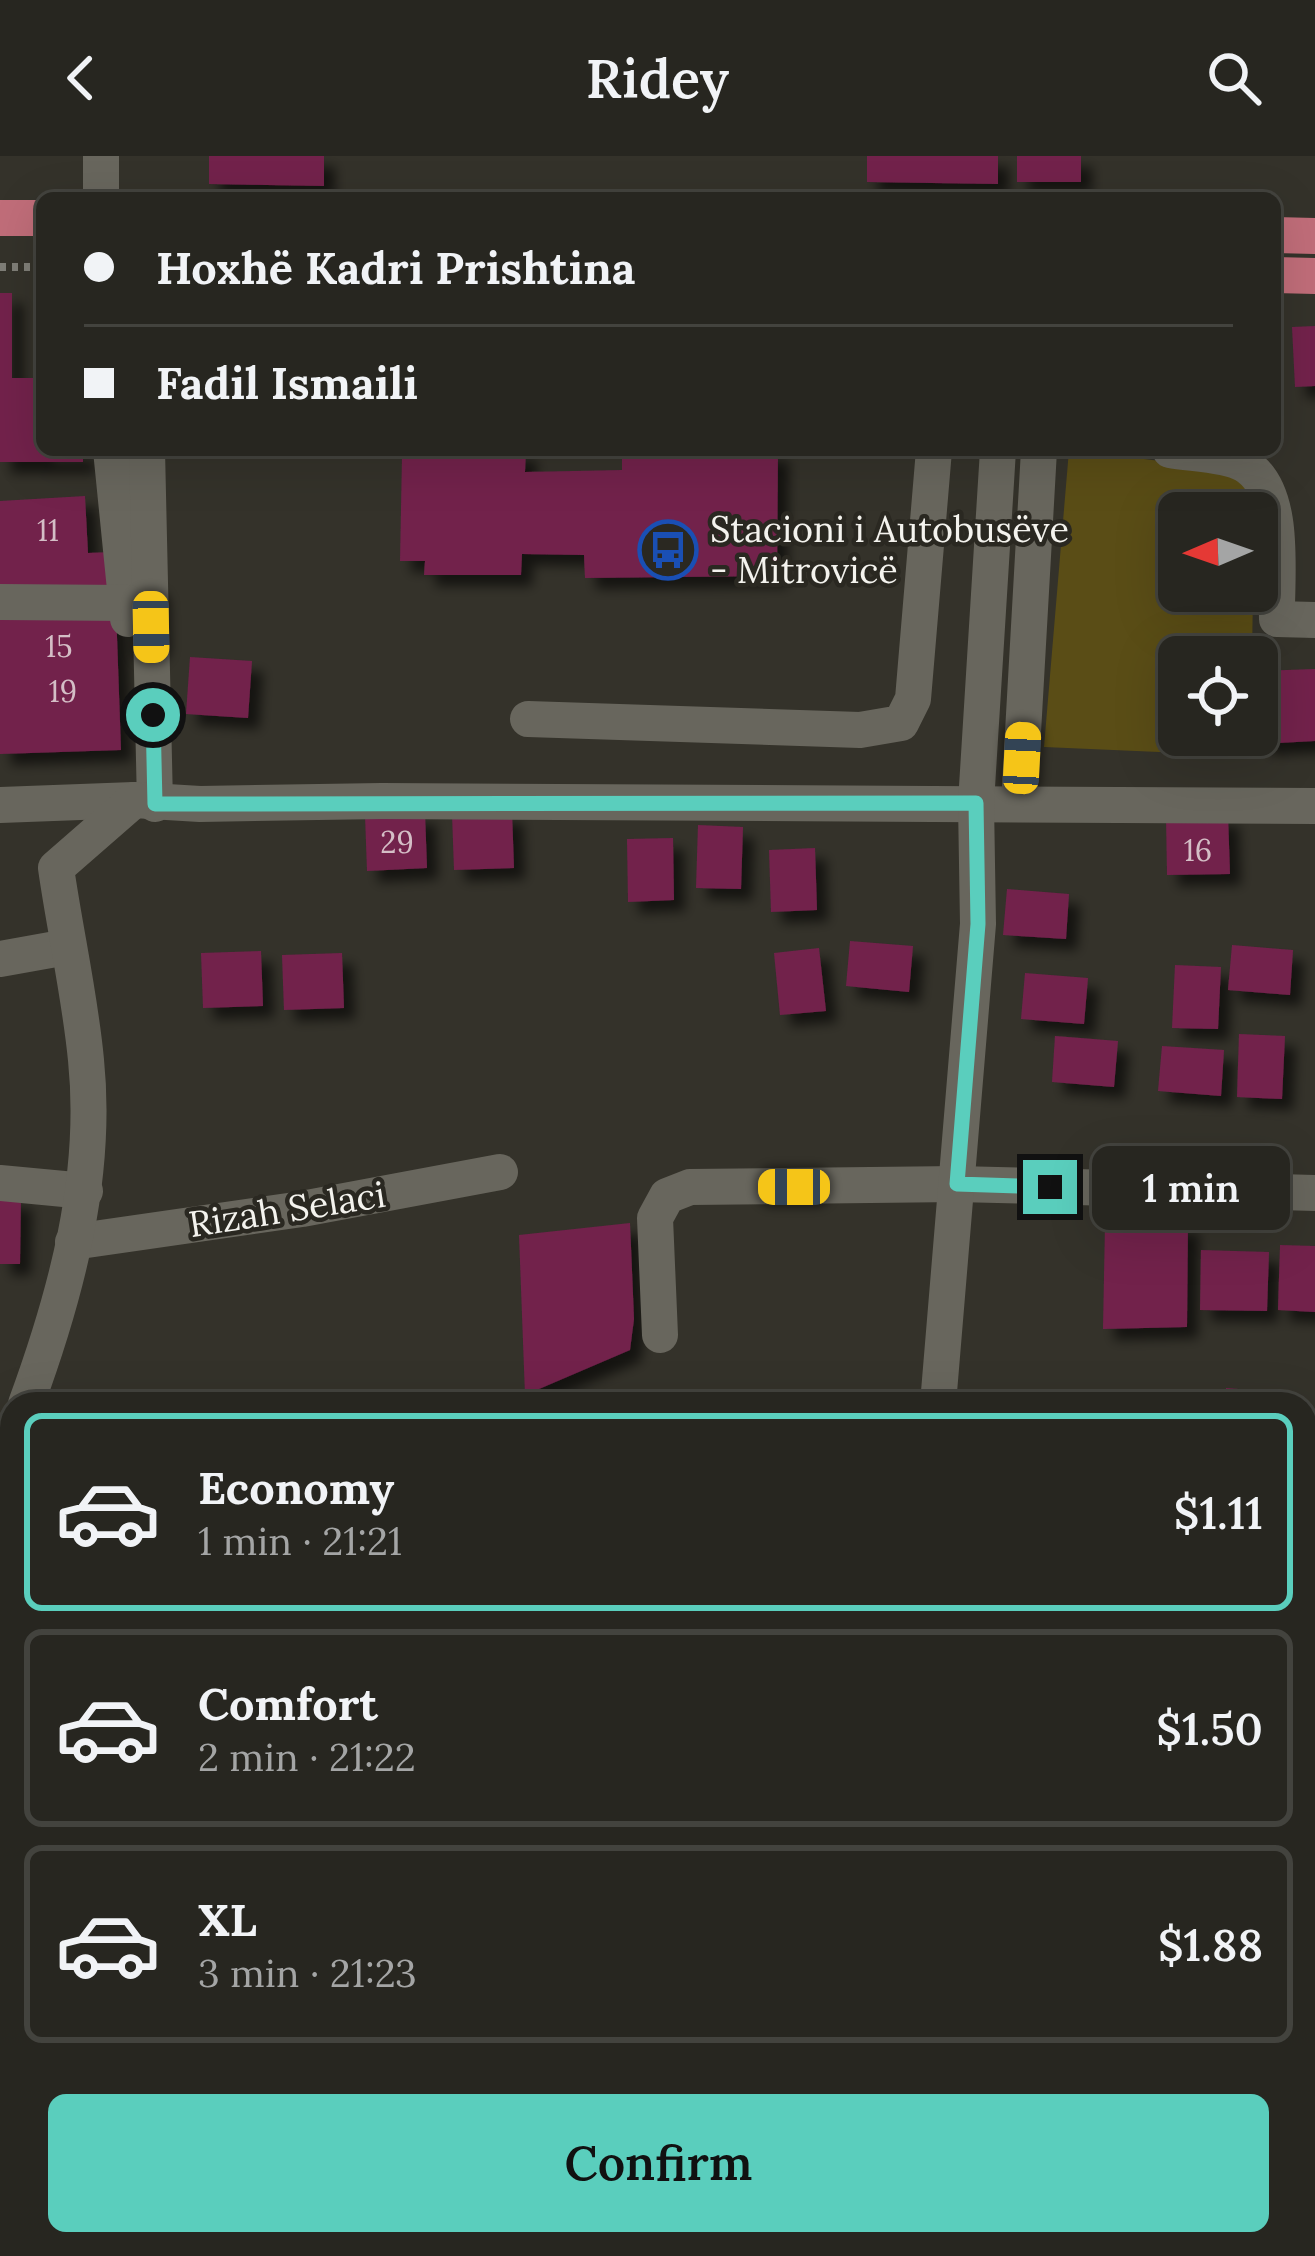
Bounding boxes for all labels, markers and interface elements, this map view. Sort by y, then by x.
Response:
text: Ridey [586,44,729,113]
icon: back [48,45,114,111]
icon: search [1201,45,1267,111]
text: Hoxhë Kadri Prishtina [156,239,635,296]
text: Fadil Ismaili [156,354,418,411]
north arrow [1158,492,1278,612]
map controls [1158,492,1278,756]
place label: Stacioni i Autobusëve - Mitrovicë [710,506,1069,593]
house number: 11 [37,511,59,549]
bus stop icon: Stacioni i Autobusëve - Mitrovicë [637,519,699,581]
car [132,591,170,663]
house number: 15 [45,627,73,665]
button: locate [1158,636,1278,756]
house number: 19 [49,672,77,710]
route start [126,688,180,742]
car [1002,721,1042,795]
house number: 29 [380,823,414,861]
house number: 16 [1184,831,1212,869]
callout: 1 min [1092,1145,1290,1229]
route end [1023,1160,1077,1214]
text: 1 min [1142,1163,1240,1213]
car [758,1169,830,1205]
street label: Rizah Selaci [185,1171,389,1247]
icon: car [54,1458,162,1566]
text: Economy [198,1459,394,1516]
text: $1.11 [1174,1484,1263,1541]
text: 1 min · 21:21 [198,1516,402,1566]
icon: car [54,1674,162,1782]
text: Comfort [198,1675,378,1732]
text: $1.50 [1156,1700,1263,1757]
text: 2 min · 21:22 [198,1732,416,1782]
icon: car [54,1890,162,1998]
text: XL [198,1891,257,1948]
text: $1.88 [1158,1916,1263,1973]
text: 3 min · 21:23 [198,1948,417,1998]
button: Confirm [48,2094,1269,2232]

